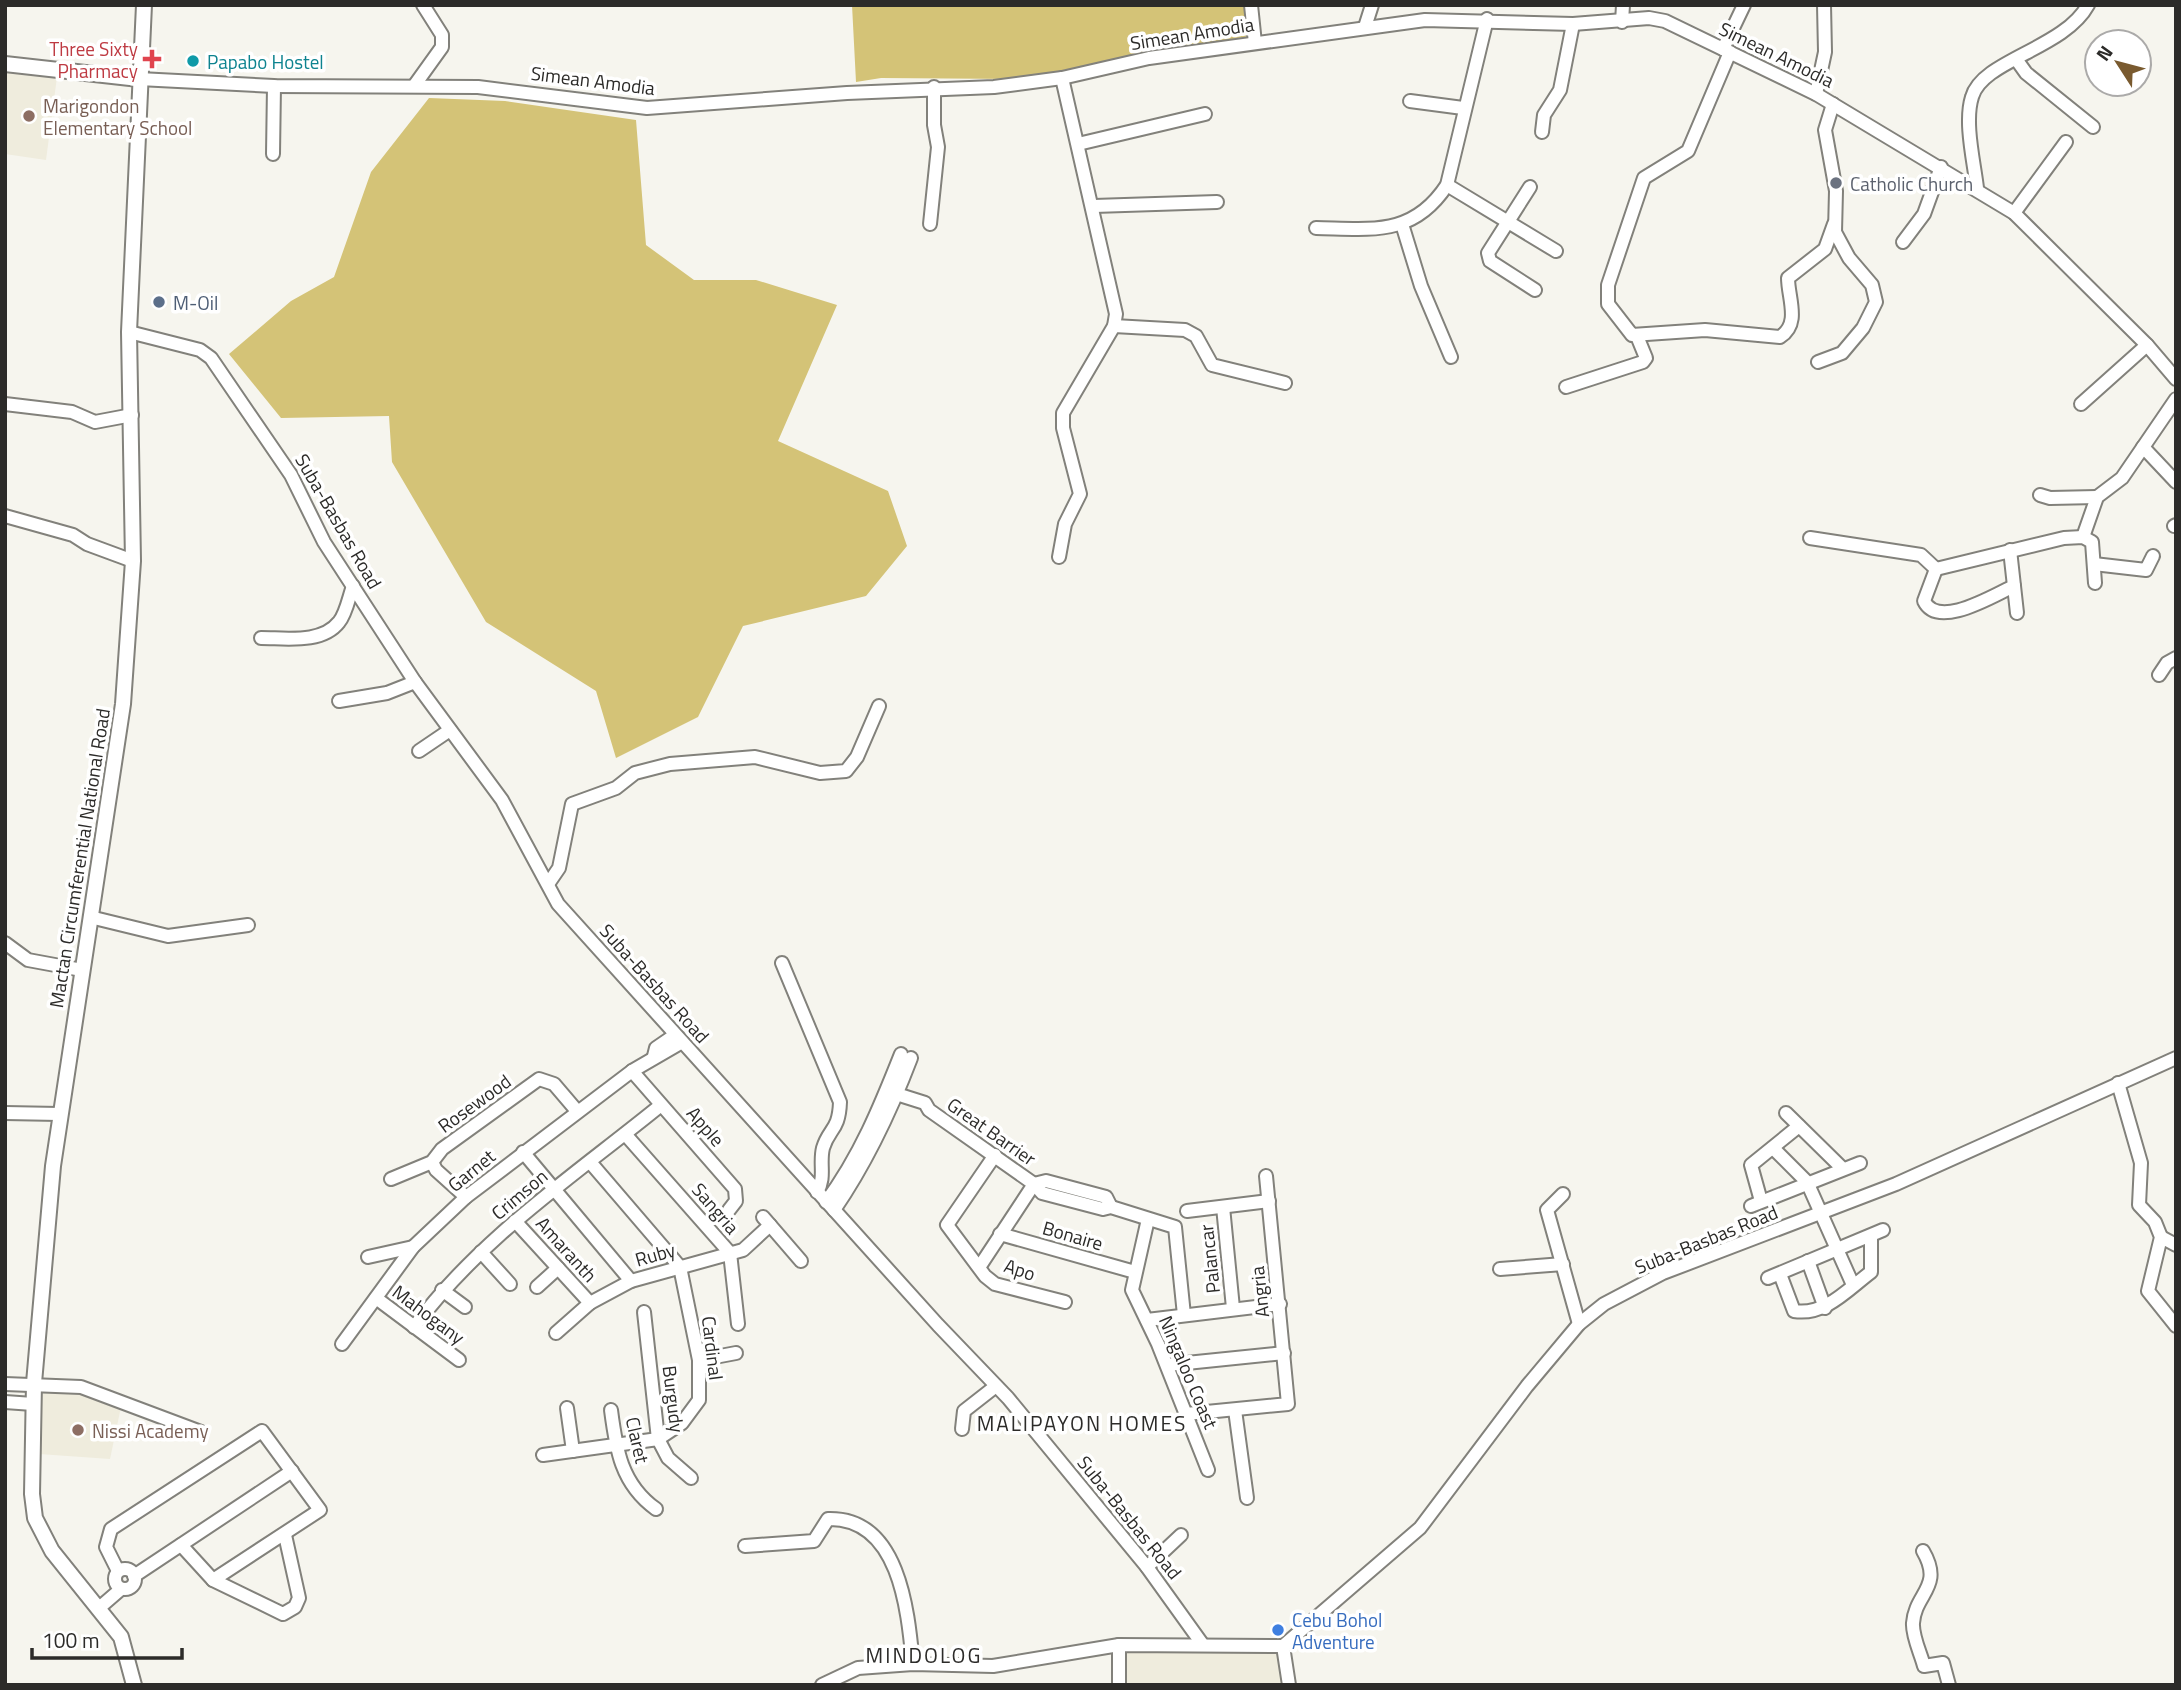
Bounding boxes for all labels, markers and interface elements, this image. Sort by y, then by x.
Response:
street label: Simean Amodia [1128,9,1256,57]
street label: Simean Amodia [1715,14,1840,95]
north arrow [2083,28,2153,98]
place label: Three Sixty Pharmacy [49,34,138,85]
text: N [2088,39,2119,67]
place label: Papabo Hostel [207,47,324,76]
marker: Three Sixty Pharmacy [144,51,160,67]
marker: Papabo Hostel [185,53,201,69]
street label: Simean Amodia [529,58,657,102]
place label: Marigondon Elementary School [43,91,192,142]
marker: Marigondon Elementary School [21,108,37,124]
place label: Catholic Church [1850,169,1973,198]
marker: Catholic Church [1828,175,1844,191]
place label: M-Oil [173,288,218,317]
marker: M-Oil [151,294,167,310]
street label: Suba-Basbas Road [288,448,390,594]
street label: Mactan Circumferential National Road [41,706,117,1010]
street label: Suba-Basbas Road [593,917,717,1049]
street label: Rosewood [431,1066,517,1140]
street label: Great Barrier [942,1090,1043,1173]
street label: Apple [680,1099,732,1153]
street label: Garnet [441,1141,501,1198]
street label: Crimson [484,1162,554,1226]
street label: Sangria [685,1176,747,1241]
street label: Suba-Basbas Road [1630,1197,1782,1281]
street label: Amaranth [530,1210,604,1288]
street label: Bonaire [1039,1213,1107,1257]
street label: Palancar [1191,1223,1227,1295]
street label: Ruby [631,1234,679,1274]
street label: Apo [1001,1250,1039,1288]
street label: Angria [1242,1264,1276,1319]
street label: Mahogany [387,1277,471,1351]
street label: Ningaloo Coast [1152,1311,1226,1433]
street label: Cardinal [695,1314,731,1382]
street label: Burgudy [656,1364,692,1434]
district label: MALIPAYON HOMES [977,1407,1187,1439]
street label: Claret [619,1414,657,1466]
place label: Nissi Academy [92,1416,209,1445]
marker: Nissi Academy [70,1422,86,1438]
street label: Suba-Basbas Road [1071,1449,1189,1585]
place label: Cebu Bohol Adventure [1292,1605,1382,1656]
scale bar [32,1616,182,1660]
marker: Cebu Bohol Adventure [1270,1622,1286,1638]
text: 100 m [42,1624,99,1656]
district label: MINDOLOG [866,1639,982,1671]

